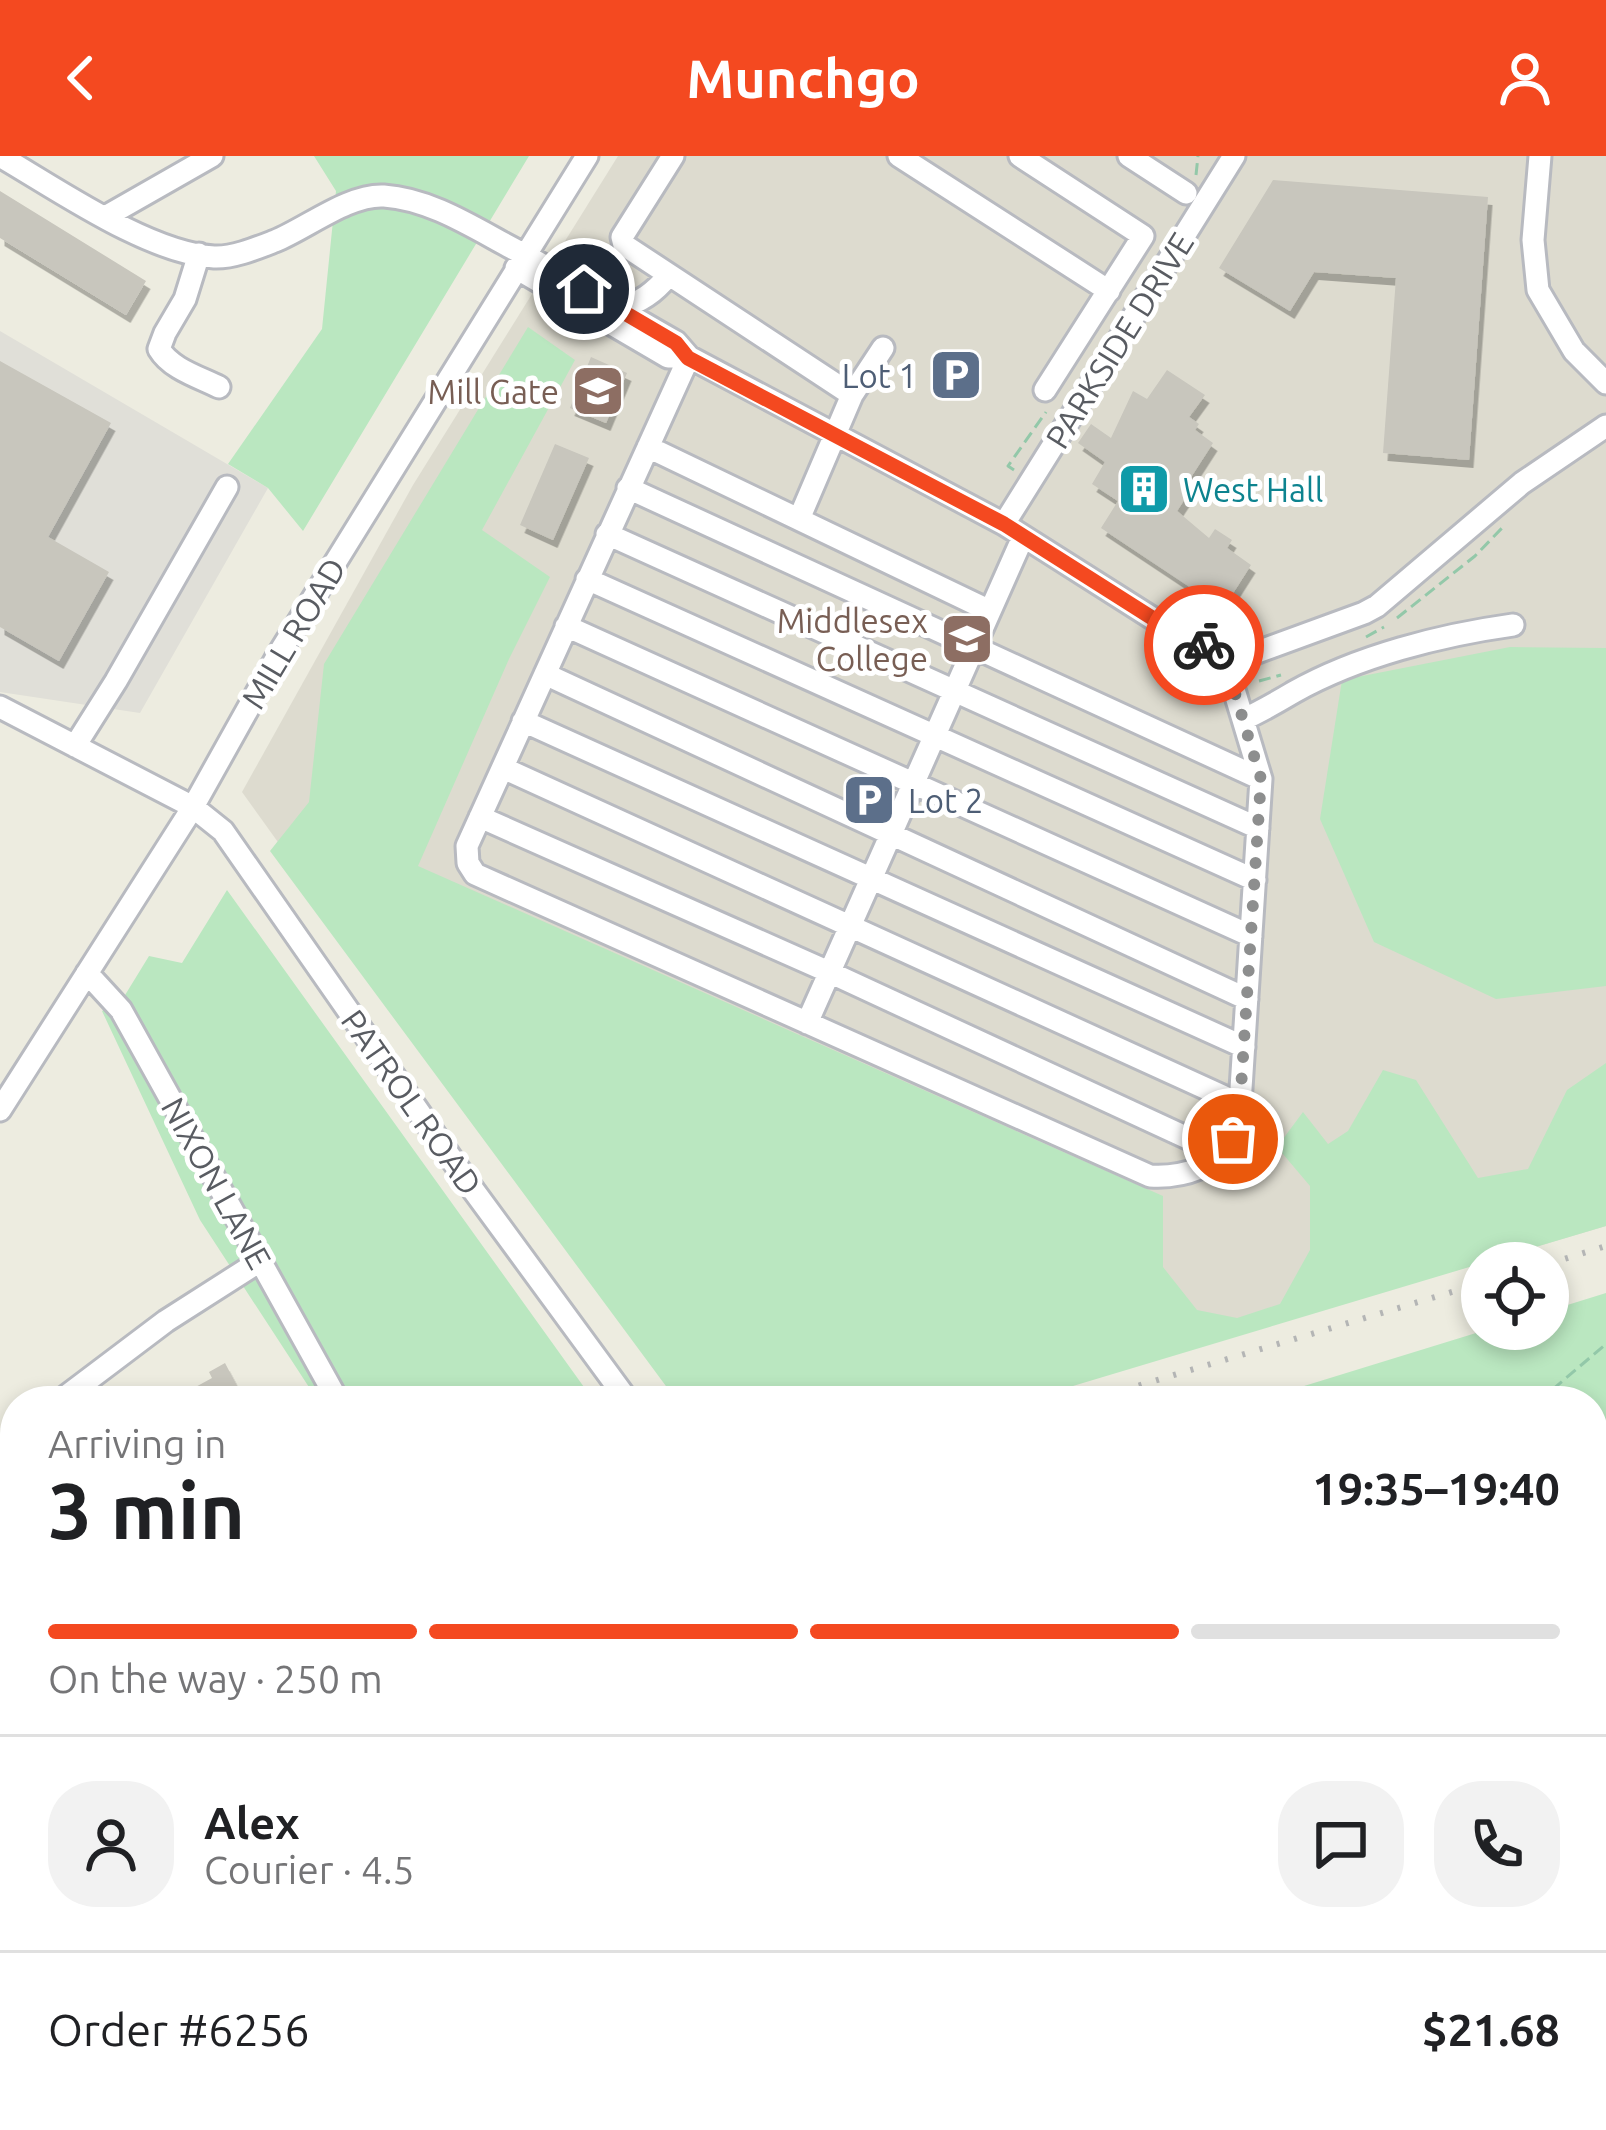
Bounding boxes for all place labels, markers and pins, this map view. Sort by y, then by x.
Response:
pin [533,238,635,340]
parking icon: Lot 1 [928,347,984,403]
place label: Lot 1 [842,357,917,394]
school or university icon: Mill Gate [570,363,626,419]
place label: Mill Gate [427,373,559,410]
building icon: West Hall [1116,461,1172,517]
place label: West Hall [1183,471,1323,508]
place label: Middlesex College [777,602,928,677]
school or university icon: Middlesex College [939,611,995,667]
parking icon: Lot 2 [841,772,897,828]
place label: Lot 2 [908,782,983,819]
pin [1182,1088,1284,1190]

